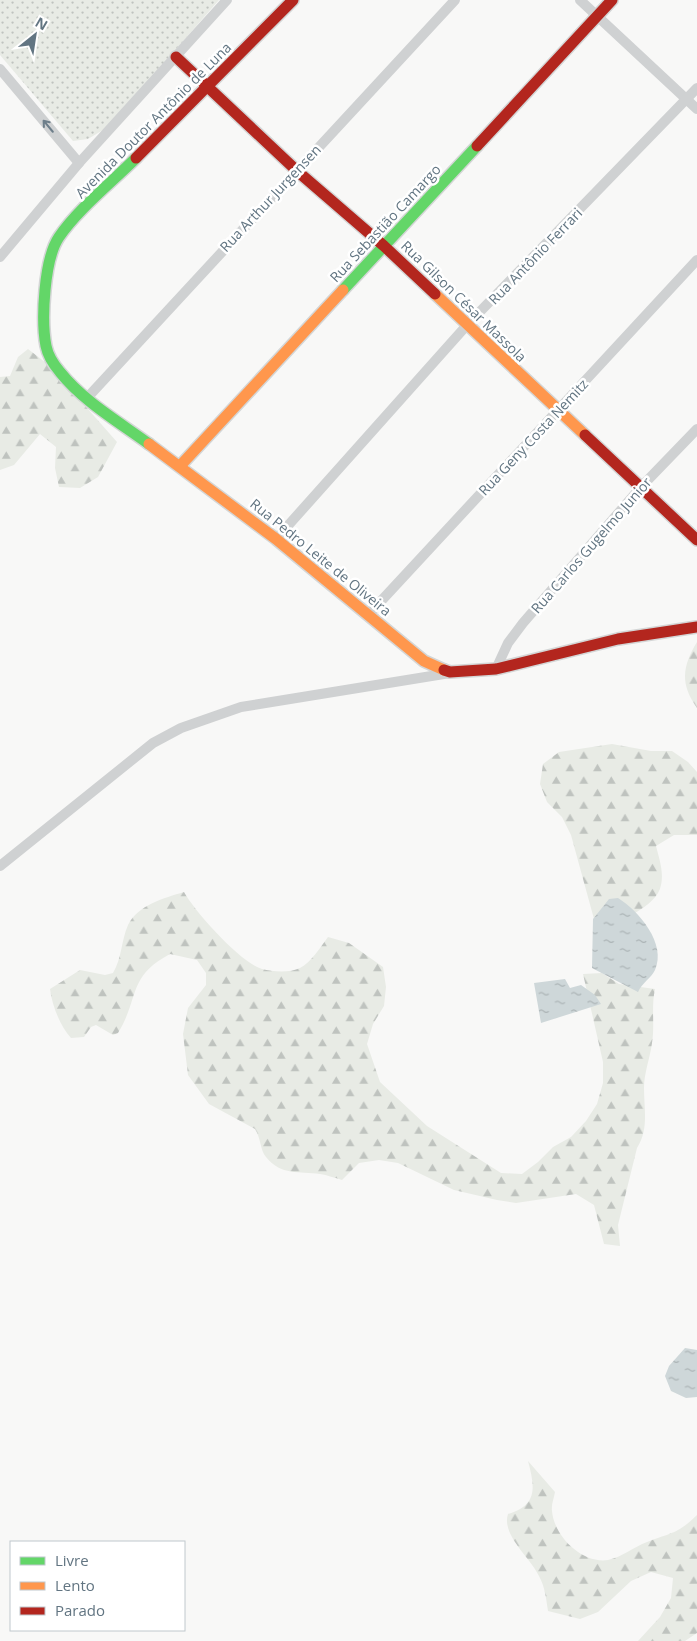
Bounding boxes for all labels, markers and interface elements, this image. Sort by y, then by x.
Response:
north arrow [10,10,60,60]
text: N [32,12,51,34]
street label: Avenida Doutor Antônio de Luna [71,38,235,202]
one-way arrow [42,119,53,132]
street label: Rua Arthur Jurgensen [215,140,325,256]
street label: Rua Sebastião Camargo [325,160,445,286]
street label: Rua Antônio Ferrari [484,204,586,308]
street label: Rua Gilson César Massola [397,236,531,366]
street label: Rua Geny Costa Nemitz [474,374,592,499]
street label: Rua Carlos Gugelmo Junior [527,473,656,617]
street label: Rua Pedro Leite de Oliveira [246,494,396,620]
legend [10,1541,185,1631]
text: Livre [55,1550,89,1570]
text: Lento [55,1575,95,1595]
text: Parado [55,1600,105,1620]

